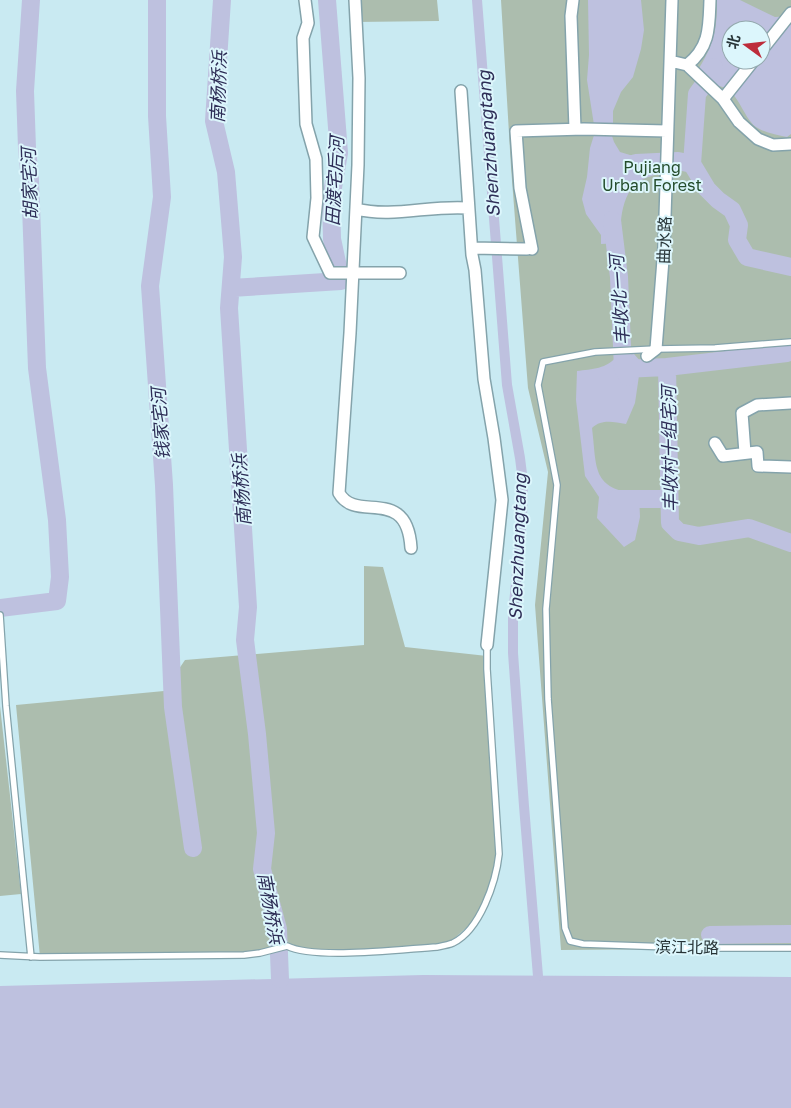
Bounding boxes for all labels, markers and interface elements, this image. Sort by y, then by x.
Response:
north arrow [721,20,771,70]
text: 北 [723,33,743,50]
water label: 南杨桥浜 [206,49,230,123]
water label: Shenzhuangtang [472,68,504,218]
water label: 田渡宅后河 [321,132,347,227]
water label: 胡家宅河 [17,145,41,220]
park label: Pujiang Urban Forest [602,157,702,195]
street label: 曲水路 [653,216,675,264]
water label: 丰收北一河 [605,251,633,346]
water label: 丰收村十组宅河 [657,383,681,512]
water label: 钱家宅河 [146,384,173,461]
water label: 南杨桥浜 [227,451,254,527]
water label: Shenzhuangtang [503,471,531,621]
water label: 南杨桥浜 [254,871,288,947]
street label: 滨江北路 [655,936,719,958]

